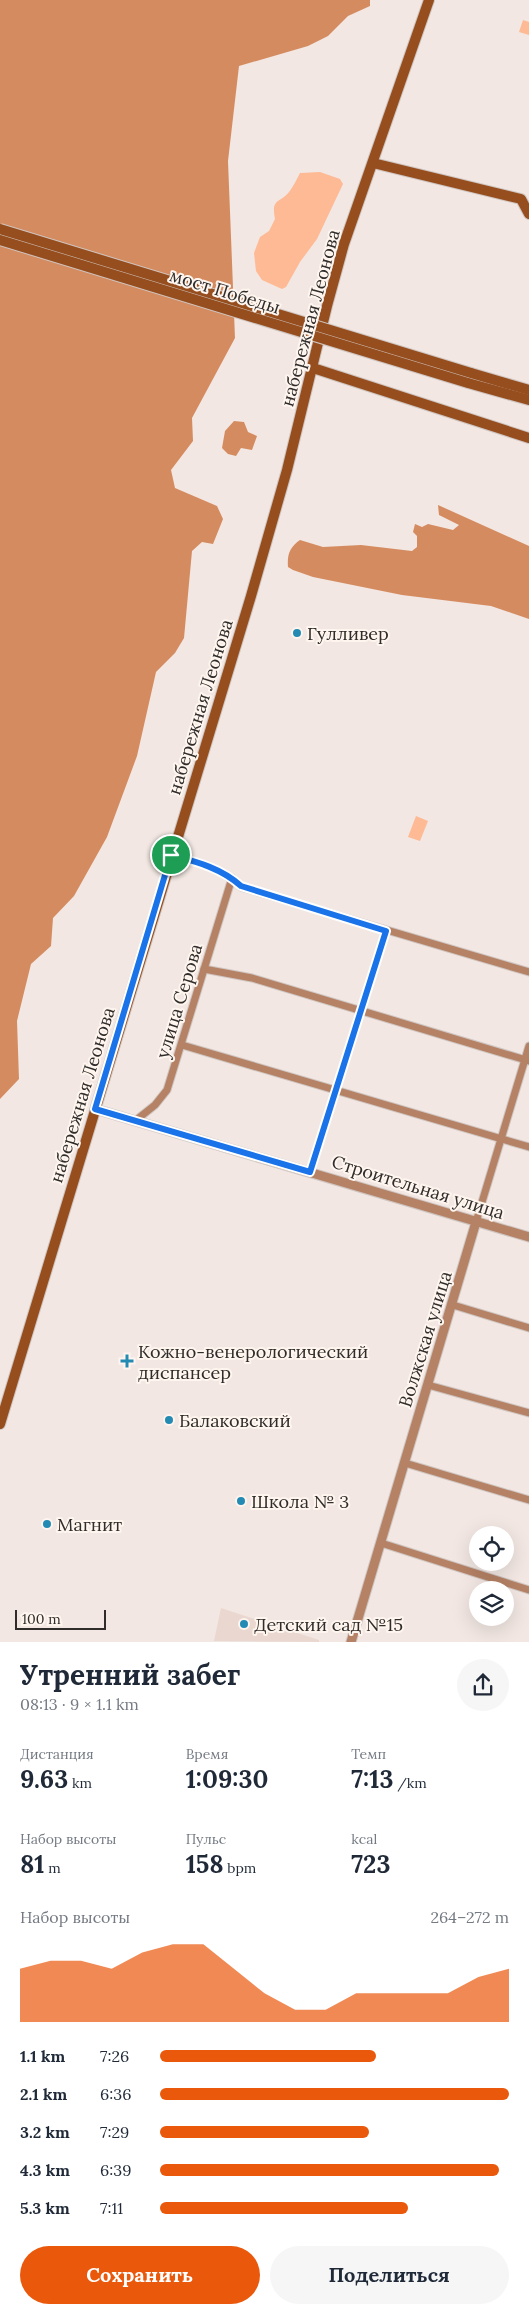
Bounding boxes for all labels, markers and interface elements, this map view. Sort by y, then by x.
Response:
street label: набережная Леонова [275,227,345,409]
street label: мост Победы [167,263,283,319]
street label: набережная Леонова [162,616,238,798]
place label: Гулливер [307,622,389,645]
marker: Гулливер [291,627,303,639]
pin [150,834,192,876]
icon: arrive [157,841,185,869]
street label: улица Серова [151,941,207,1061]
street label: набережная Леонова [44,1004,120,1186]
street label: Строительная улица [329,1150,507,1224]
street label: Волжская улица [393,1268,457,1410]
place label: Кожно-венерологический диспансер [138,1340,368,1384]
marker: Кожно-венерологический диспансер [120,1354,134,1368]
place label: Балаковский [179,1409,291,1432]
marker: Балаковский [163,1414,175,1426]
place label: Школа № 3 [251,1490,349,1513]
marker: Школа № 3 [235,1495,247,1507]
place label: Магнит [57,1513,122,1536]
marker: Магнит [41,1518,53,1530]
map controls [469,1526,514,1626]
button: locate [469,1526,514,1571]
button: layers [469,1581,514,1626]
scale bar [15,1606,106,1630]
text: 100 m [22,1610,61,1628]
place label: Детский сад №15 [254,1613,403,1636]
marker: Детский сад №15 [238,1618,250,1630]
text: Утренний забег [20,1657,241,1693]
button: share [457,1659,509,1711]
text: 08:13 · 9 × 1.1 km [20,1694,139,1714]
text: Дистанция [20,1745,94,1763]
text: Время [186,1745,228,1763]
text: Темп [351,1745,386,1763]
text: 9.63 [20,1763,68,1795]
text: 1:09:30 [186,1763,269,1795]
text: 7:13 [351,1763,393,1795]
text: km [68,1774,92,1792]
text: /km [393,1774,427,1792]
text: Набор высоты [20,1830,116,1848]
text: Пульс [186,1830,226,1848]
text: kcal [351,1830,377,1848]
text: 81 [20,1848,44,1880]
text: 158 [186,1848,224,1880]
text: 723 [351,1848,390,1880]
text: m [44,1859,61,1877]
text: bpm [224,1859,256,1877]
text: Набор высоты [20,1907,130,1927]
text: 264–272 m [430,1907,509,1927]
text: 1.1 km [20,2046,65,2066]
text: 7:26 [100,2046,129,2066]
text: 2.1 km [20,2084,67,2104]
text: 6:36 [100,2084,131,2104]
text: 3.2 km [20,2122,70,2142]
text: 7:29 [100,2122,129,2142]
text: 4.3 km [20,2160,70,2180]
text: 6:39 [100,2160,131,2180]
text: 5.3 km [20,2198,70,2218]
text: 7:11 [100,2198,123,2218]
button: Сохранить [20,2246,260,2304]
button: Поделиться [270,2246,509,2304]

